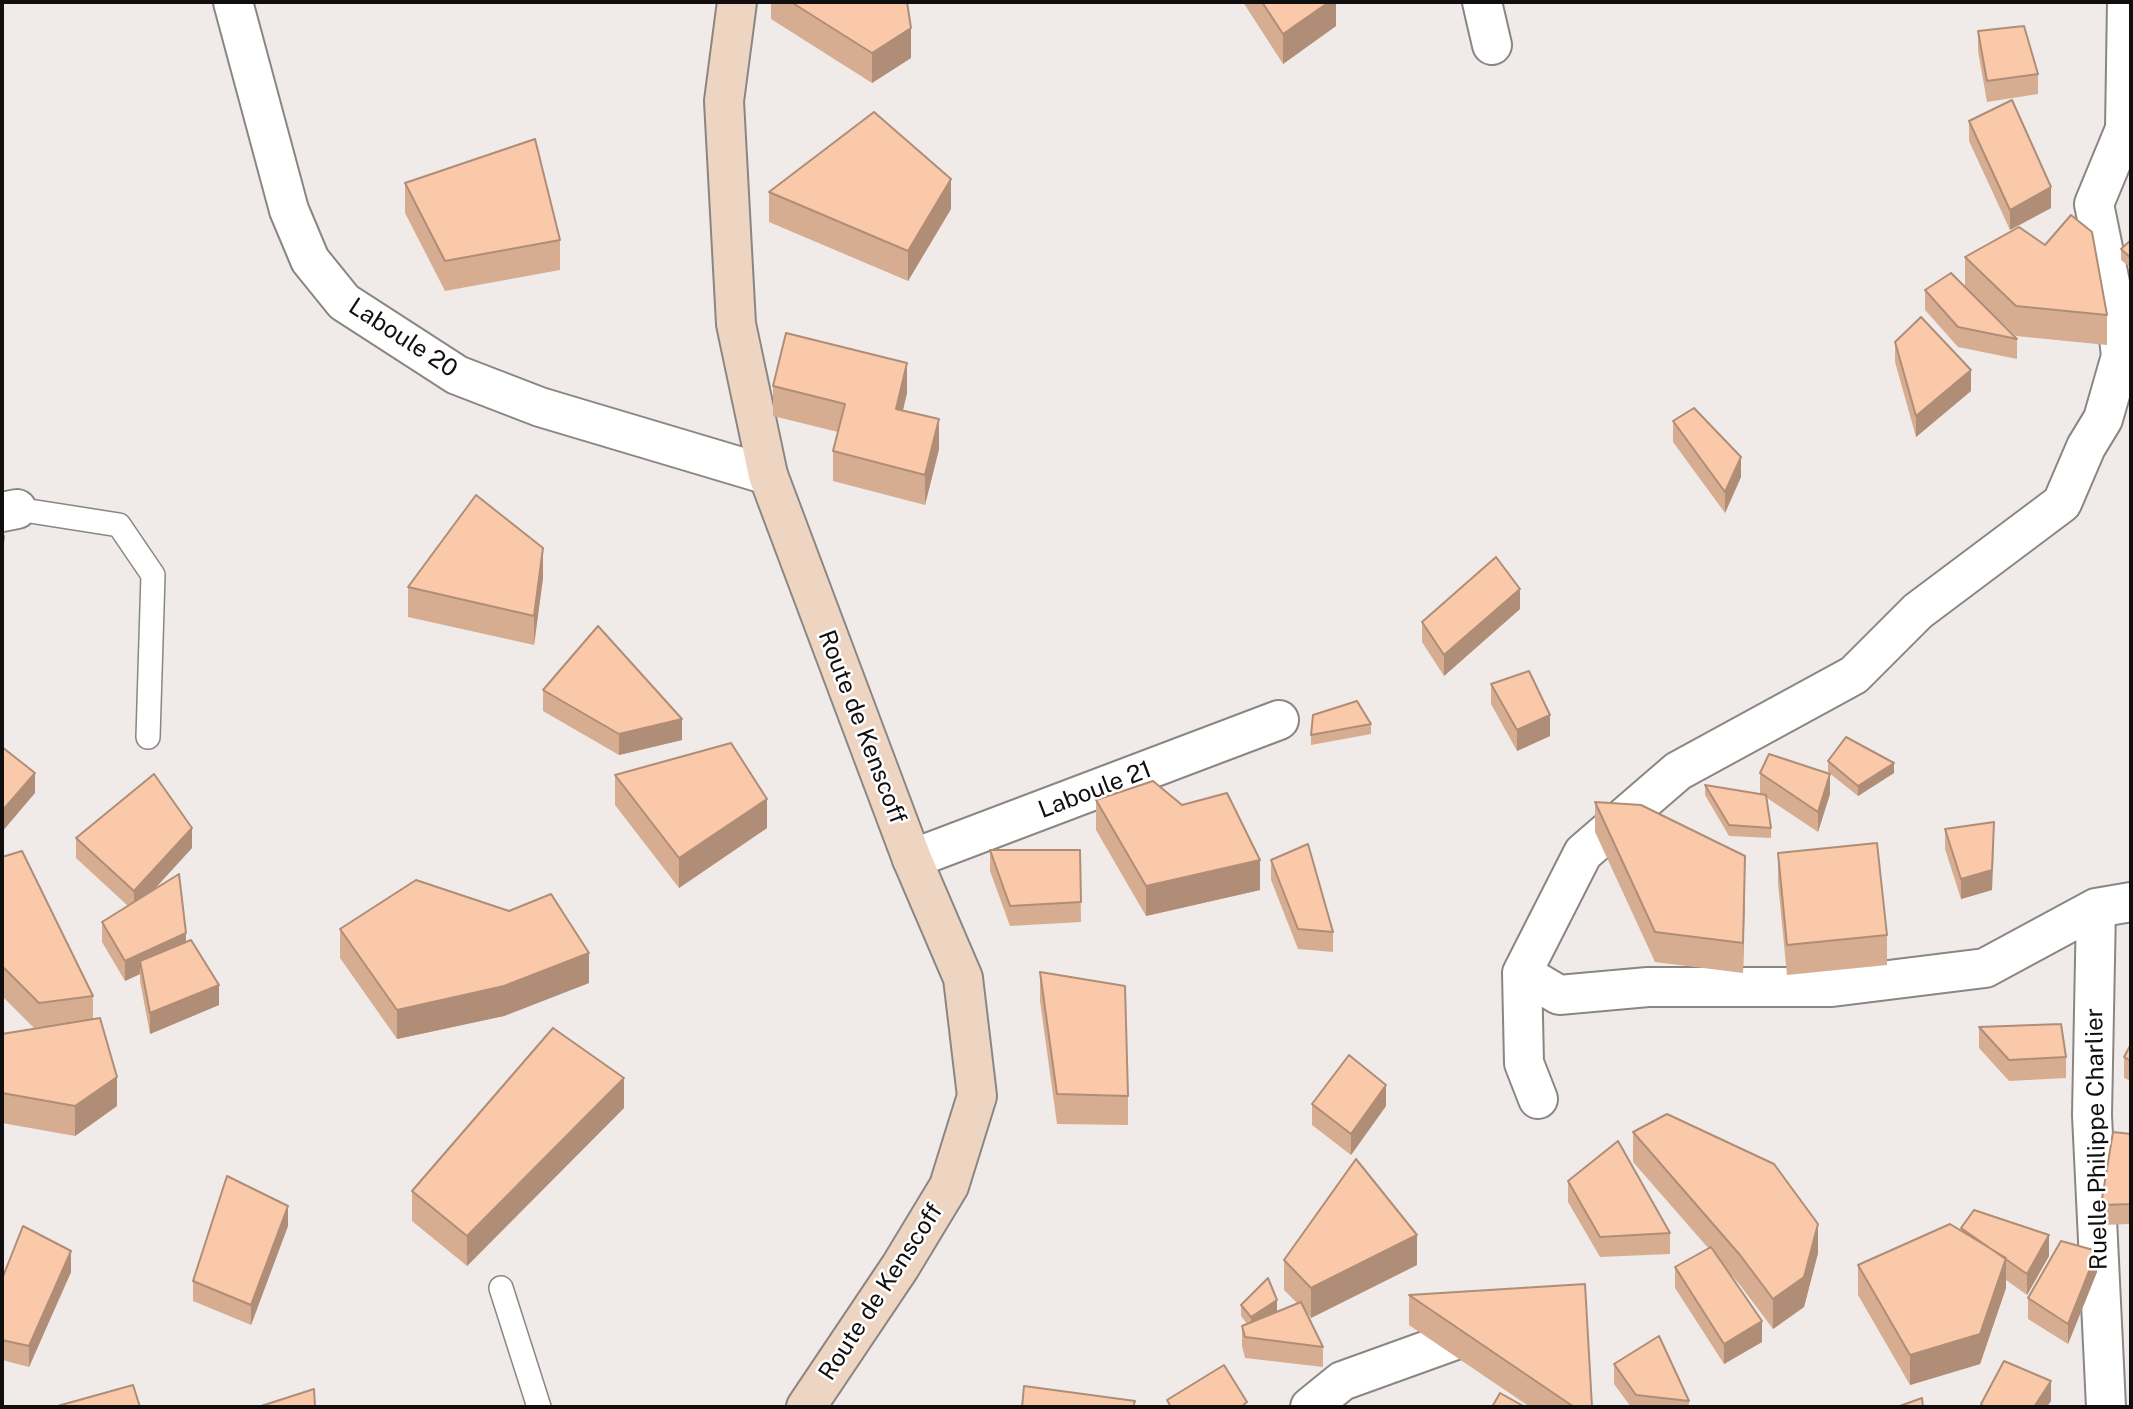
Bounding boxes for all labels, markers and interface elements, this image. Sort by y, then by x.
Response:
street label: Laboule 20 [343,292,463,384]
street label: Route de Kenscoff [812,626,912,828]
street label: Laboule 21 [1034,755,1156,825]
street label: Ruelle Philippe Charlier [2080,1008,2114,1270]
street label: Route de Kenscoff [813,1198,949,1386]

